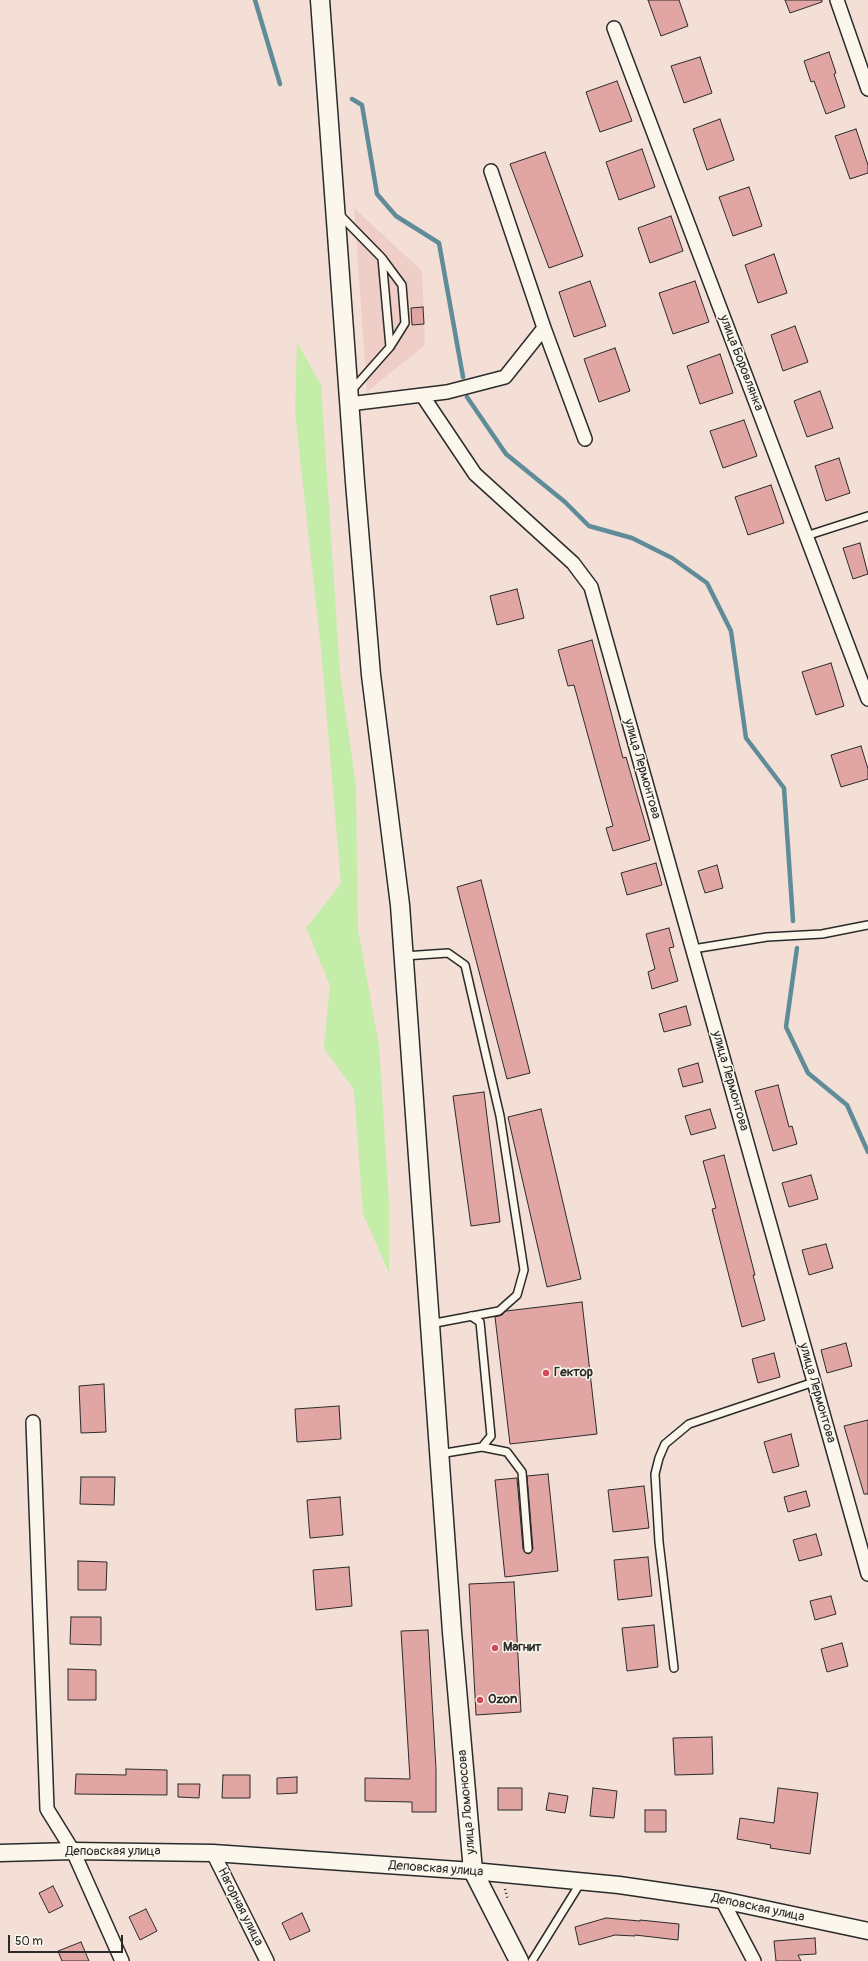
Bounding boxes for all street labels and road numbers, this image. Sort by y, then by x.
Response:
street label: улица Боровлянка [715,313,767,413]
street label: улица Лермонтова [620,717,664,821]
street label: улица Лермонтова [708,1029,752,1133]
street label: улица Лермонтова [795,1341,839,1445]
street label: улица Ломоносова [455,1749,479,1855]
street label: Деповская улица [66,1844,160,1860]
street label: Деповская улица [388,1858,484,1880]
street label: Нагорная улица [214,1865,266,1949]
street label: Деповская улица [710,1891,806,1925]

